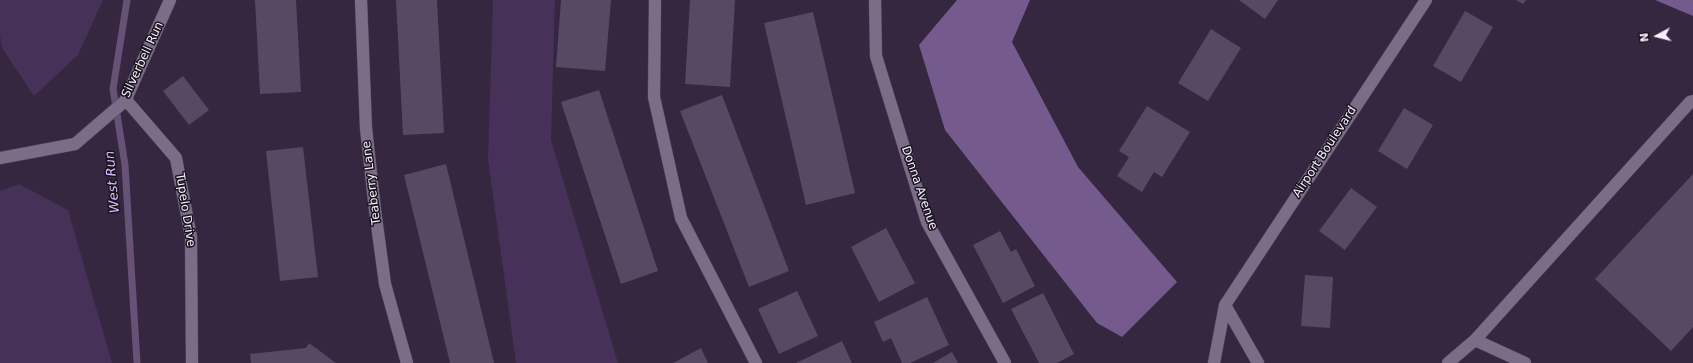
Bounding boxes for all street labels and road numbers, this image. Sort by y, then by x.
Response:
street label: Silverbell Run [119,20,167,100]
street label: Airport Boulevard [1290,104,1360,200]
street label: Teaberry Lane [360,140,384,226]
street label: Donna Avenue [898,144,940,232]
street label: Tupelo Drive [172,172,198,248]

